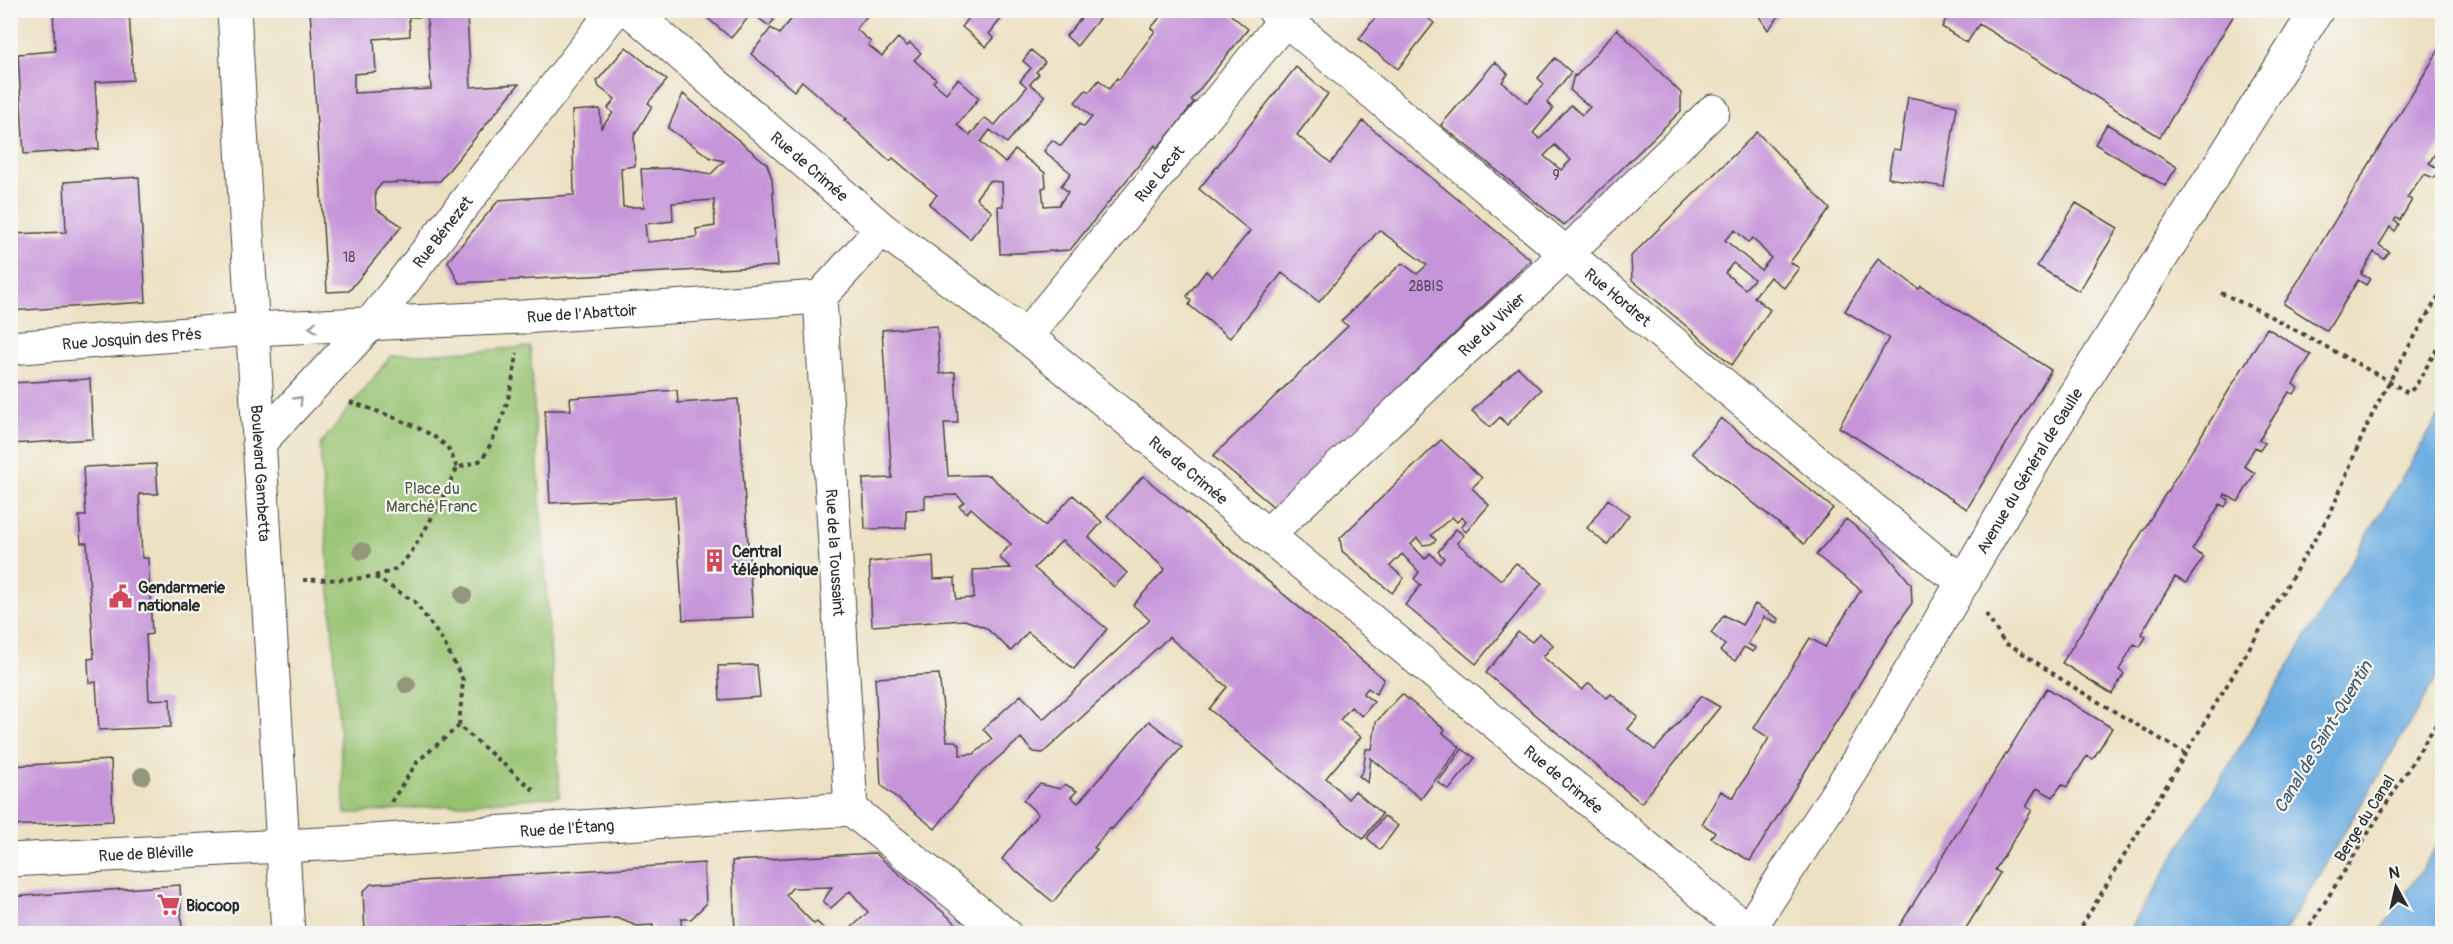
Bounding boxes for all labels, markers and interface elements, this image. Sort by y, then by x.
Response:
street label: Rue de Crimée [766,128,852,206]
street label: Rue Lecat [1131,141,1189,206]
house number: 9 [1552,167,1560,184]
street label: Rue Bénezet [409,192,478,272]
house number: 18 [343,249,355,266]
street label: Rue Hordret [1580,264,1655,331]
house number: 28BIS [1409,278,1443,295]
street label: Rue du Vivier [1454,288,1530,361]
street label: Rue de l'Abattoir [526,300,638,328]
one-way arrow [309,320,318,333]
street label: Rue Josquin des Prés [61,324,202,355]
street label: Avenue du Général de Gaulle [1973,385,2087,558]
one-way arrow [292,397,303,407]
street label: Boulevard Gambetta [246,404,274,542]
street label: Rue de Crimée [1144,432,1232,509]
park label: Place du Marché Franc [386,479,478,517]
street label: Rue de la Toussaint [821,488,848,617]
place label: Central téléphonique [731,542,819,580]
building icon: Central téléphonique [701,547,727,573]
place label: Gendarmerie nationale [138,578,226,616]
public building icon: Gendarmerie nationale [107,583,133,609]
water label: Canal de Saint-Quentin [2269,656,2378,817]
street label: Rue de Crimée [1519,741,1607,818]
street label: Berge du Canal [2330,771,2399,866]
street label: Rue de l'Étang [519,816,615,842]
street label: Rue de Bléville [98,842,194,866]
north arrow [2366,857,2426,917]
text: N [2387,862,2401,884]
supermarket icon: Biocoop [155,892,181,918]
place label: Biocoop [186,896,240,916]

